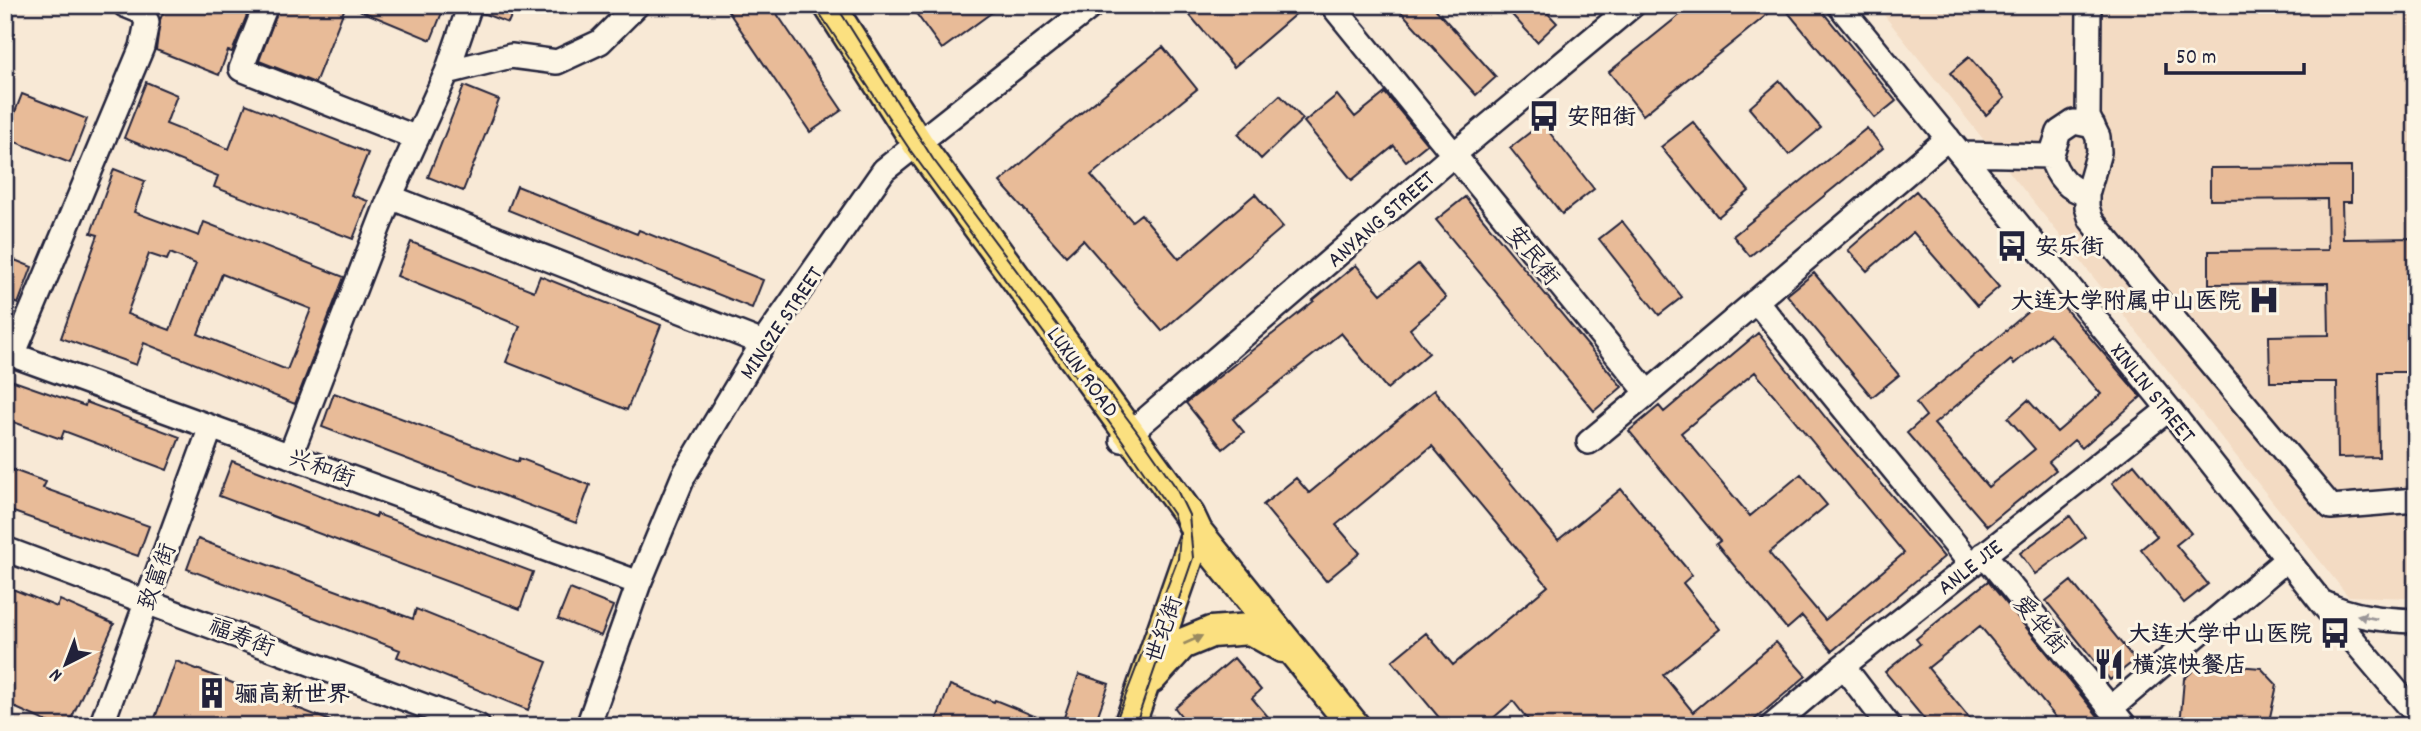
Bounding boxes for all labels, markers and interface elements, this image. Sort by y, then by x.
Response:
scale bar [2166,32,2304,76]
text: 50 m [2176,44,2216,74]
bus stop icon: 安阳街 [1527,99,1561,133]
place label: 安阳街 [1567,103,1636,136]
street label: ANYANG STREET [1321,164,1444,277]
street label: 安民街 [1497,220,1566,294]
bus stop icon: 安乐街 [1995,229,2029,263]
place label: 安乐街 [2035,233,2104,266]
street label: MINGZE STREET [733,261,833,387]
hospital icon: 大连大学附属中山医院 [2247,283,2281,317]
place label: 大连大学附属中山医院 [2011,287,2241,320]
street label: LUXUN ROAD [1037,321,1125,425]
street label: XINLIN STREET [2101,337,2202,451]
street label: 兴和街 [283,443,359,498]
street label: ANLE JIE [1931,532,2011,605]
street label: 致富街 [132,539,187,615]
street label: 爱华街 [2004,589,2073,663]
street label: 世纪街 [1139,592,1193,668]
street label: 福寿街 [203,611,279,667]
one-way arrow [2356,611,2378,622]
bus stop icon: 大连大学中山医院 [2318,616,2352,650]
place label: 大连大学中山医院 [2128,620,2312,653]
north arrow [32,630,102,700]
one-way arrow [1183,634,1203,646]
restaurant icon: 横滨快餐店 [2092,647,2126,681]
place label: 横滨快餐店 [2132,651,2247,684]
text: N [44,661,69,687]
building icon: 骊高新世界 [195,676,229,710]
place label: 骊高新世界 [235,680,350,713]

